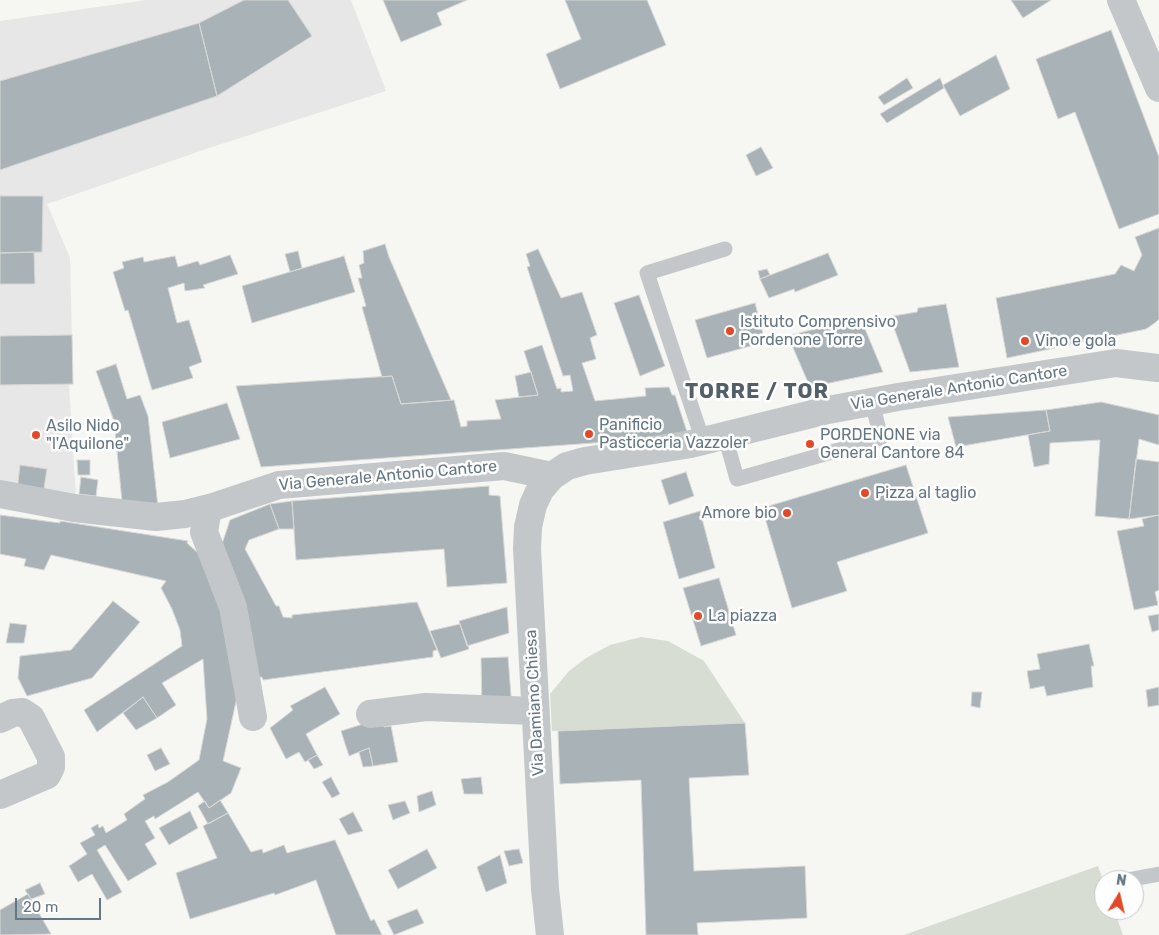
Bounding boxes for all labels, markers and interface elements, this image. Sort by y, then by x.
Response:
place label: Istituto Comprensivo Pordenone Torre [740,312,896,350]
marker: Istituto Comprensivo Pordenone Torre [724,325,736,337]
place label: Vino e gola [1035,331,1116,351]
marker: Vino e gola [1019,335,1031,347]
street label: Via Generale Antonio Cantore [849,361,1069,415]
district label: TORRE / TOR [684,379,830,405]
place label: Panificio Pasticceria Vazzoler [599,415,748,453]
place label: Asilo Nido "l'Aquilone" [46,416,129,454]
place label: PORDENONE via General Cantore 84 [820,425,965,463]
marker: Panificio Pasticceria Vazzoler [583,428,595,440]
marker: Asilo Nido "l'Aquilone" [30,429,42,441]
marker: PORDENONE via General Cantore 84 [804,438,816,450]
street label: Via Generale Antonio Cantore [278,457,498,495]
place label: Pizza al taglio [875,483,976,503]
marker: Pizza al taglio [859,487,871,499]
place label: Amore bio [701,503,777,523]
marker: Amore bio [781,507,793,519]
place label: La piazza [708,606,777,626]
marker: La piazza [692,610,704,622]
street label: Via Damiano Chiesa [522,629,548,777]
north arrow [1094,870,1144,920]
text: N [1115,871,1128,890]
scale bar [18,888,104,920]
text: 20 m [23,898,58,916]

